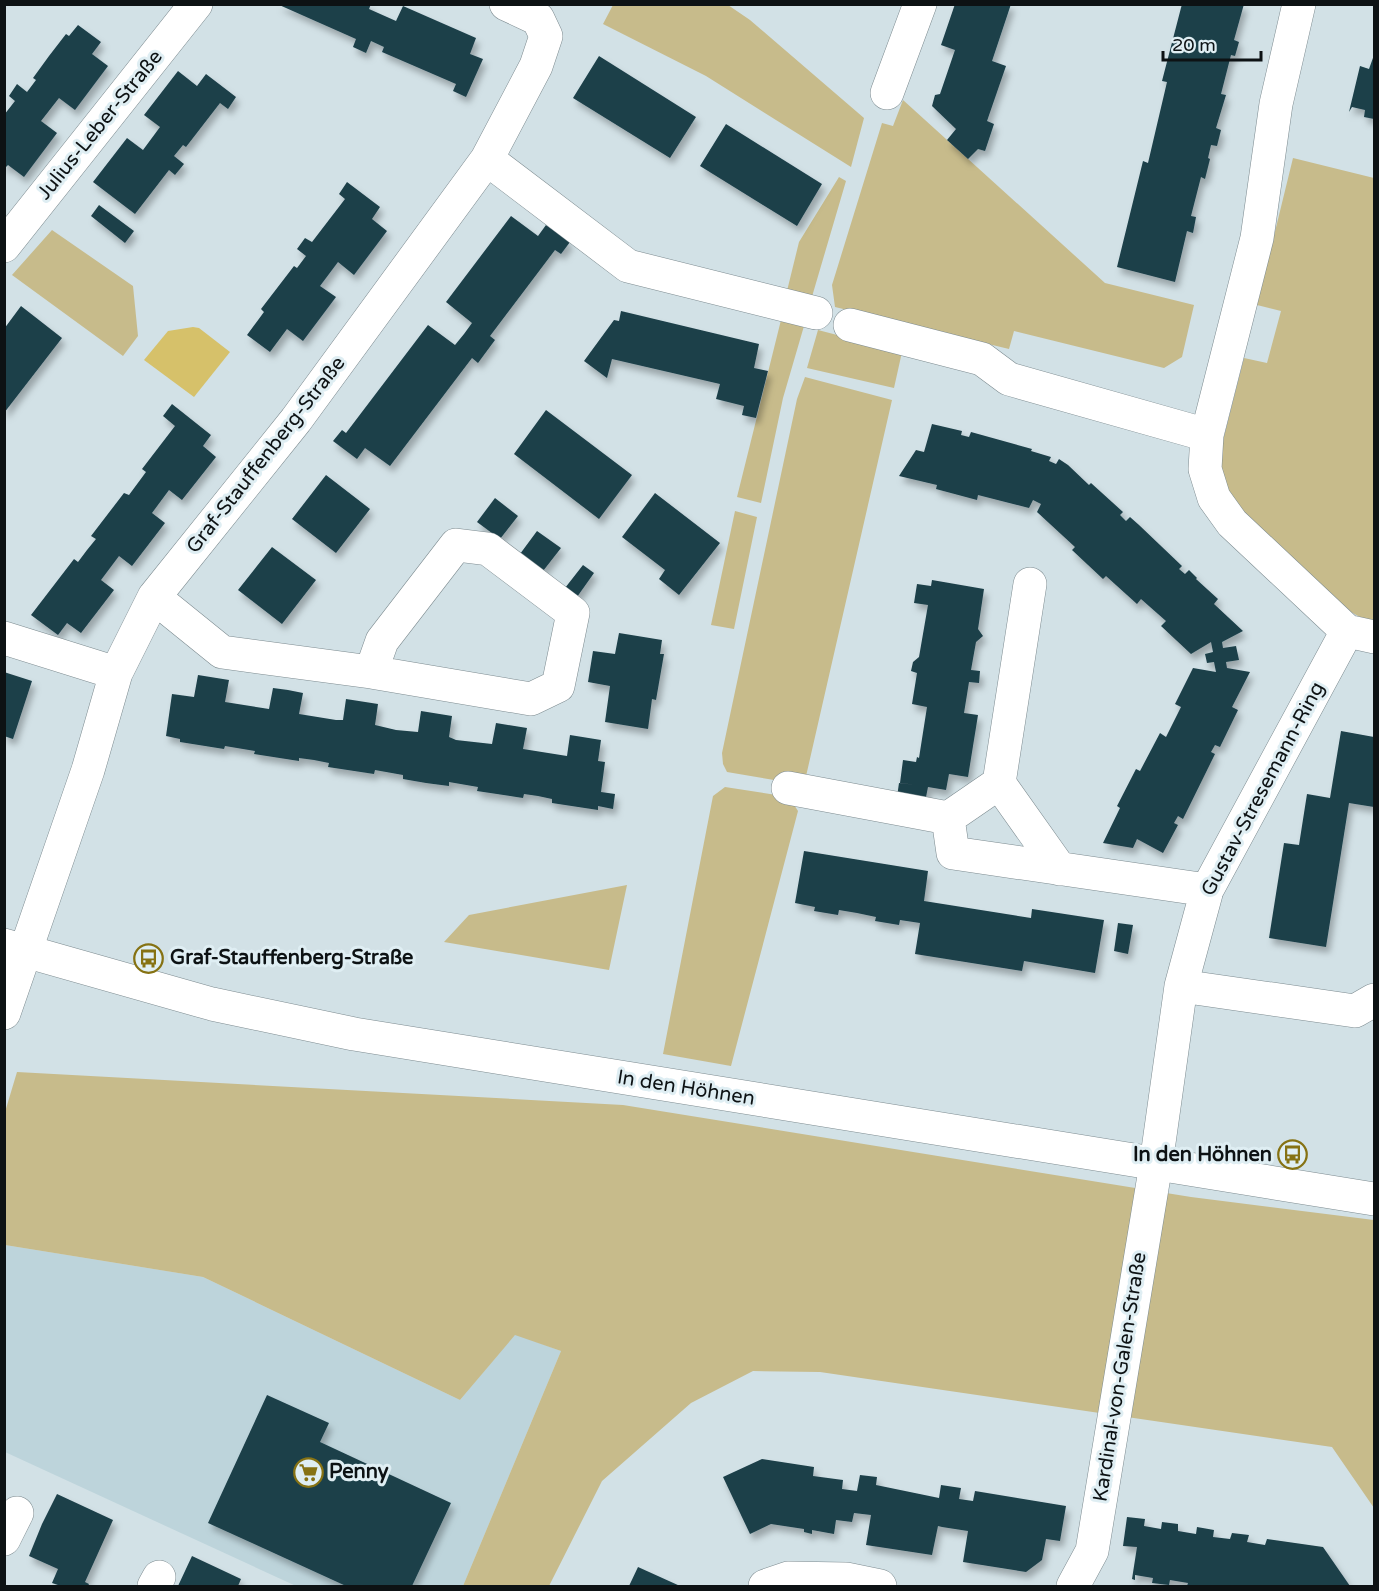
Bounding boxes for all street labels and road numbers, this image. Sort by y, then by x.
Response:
street label: Julius-Leber-Straße [32,45,168,205]
street label: Graf-Stauffenberg-Straße [182,352,350,558]
street label: Gustav-Stresemann-Ring [1196,678,1330,900]
street label: In den Höhnen [615,1065,757,1111]
street label: Kardinal-von-Galen-Straße [1088,1251,1152,1503]

